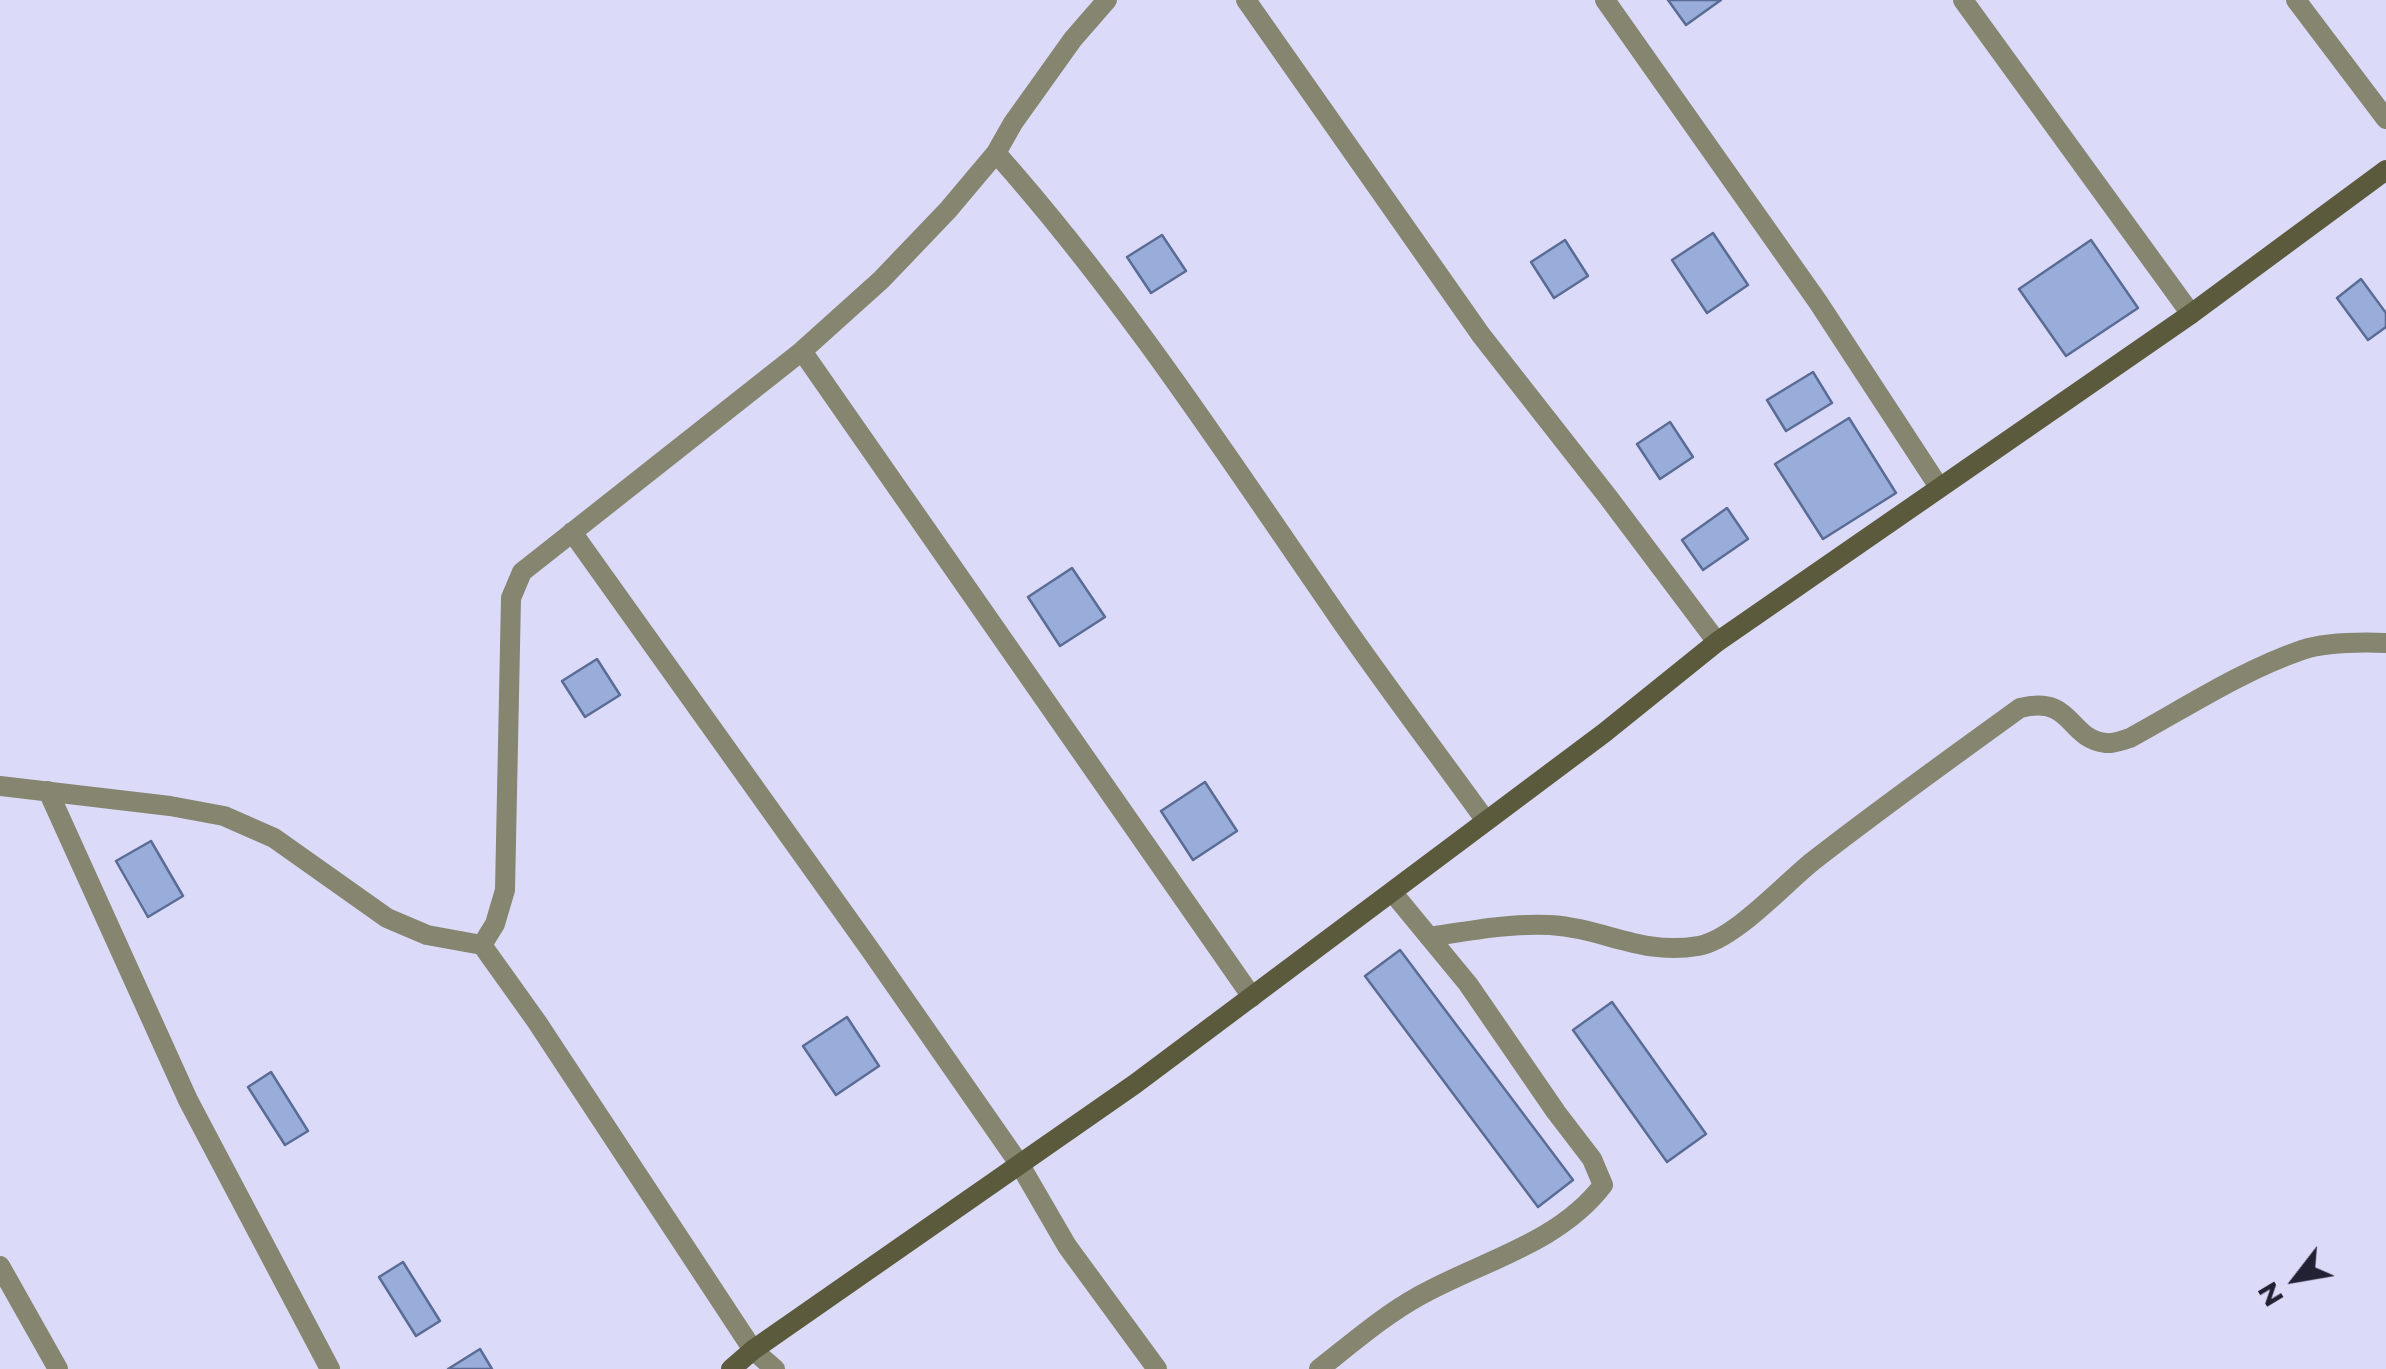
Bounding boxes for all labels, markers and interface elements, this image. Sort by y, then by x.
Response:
north arrow [2246,1229,2346,1329]
text: N [2250,1276,2291,1313]

